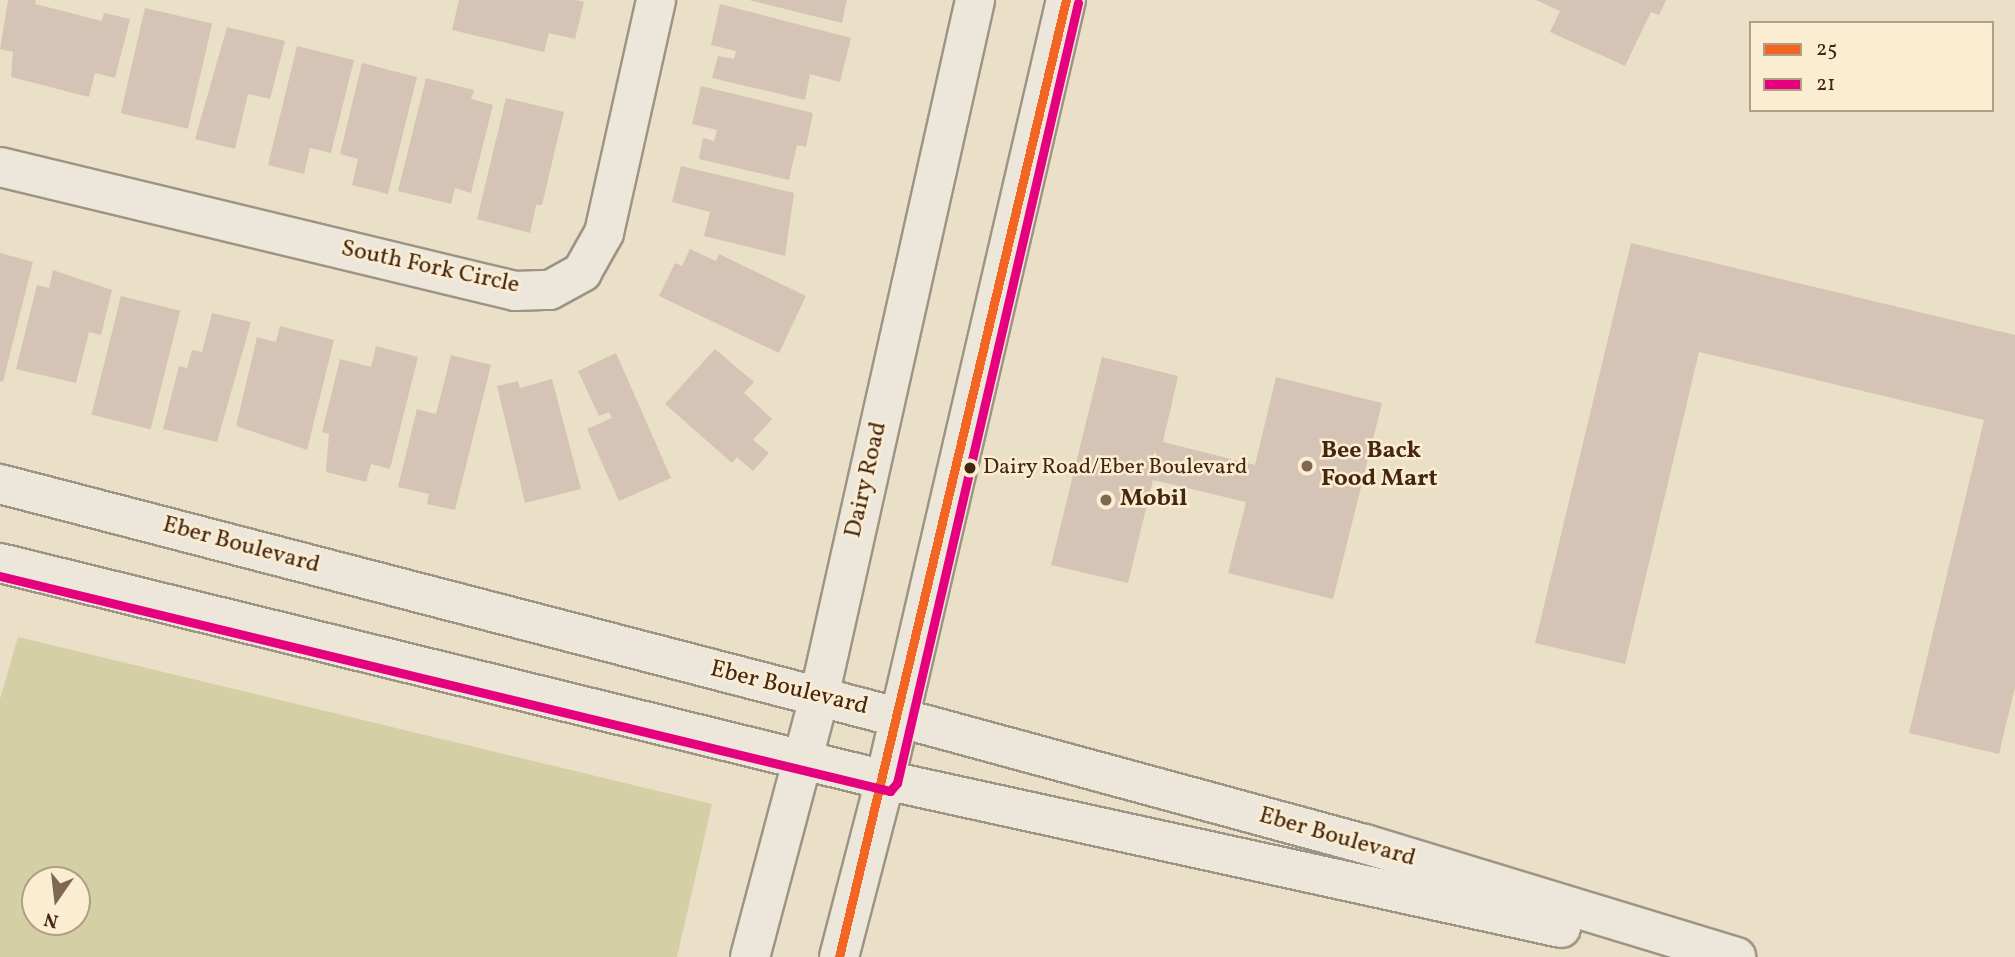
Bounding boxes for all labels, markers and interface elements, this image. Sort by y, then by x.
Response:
legend [1749,21,1994,112]
text: 25 [1816,35,1837,64]
text: 21 [1816,70,1835,99]
street label: South Fork Circle [338,235,522,301]
street label: Dairy Road [840,419,894,541]
place label: Bee Back Food Mart [1321,438,1438,494]
place label: Dairy Road/Eber Boulevard [983,455,1248,481]
marker: Bee Back Food Mart [1299,458,1315,474]
marker: Dairy Road/Eber Boulevard [963,461,977,475]
place label: Mobil [1120,486,1187,514]
marker: Mobil [1098,492,1114,508]
street label: Eber Boulevard [159,511,323,581]
street label: Eber Boulevard [707,655,871,723]
street label: Eber Boulevard [1255,802,1419,874]
north arrow [21,866,91,936]
text: N [42,905,61,934]

